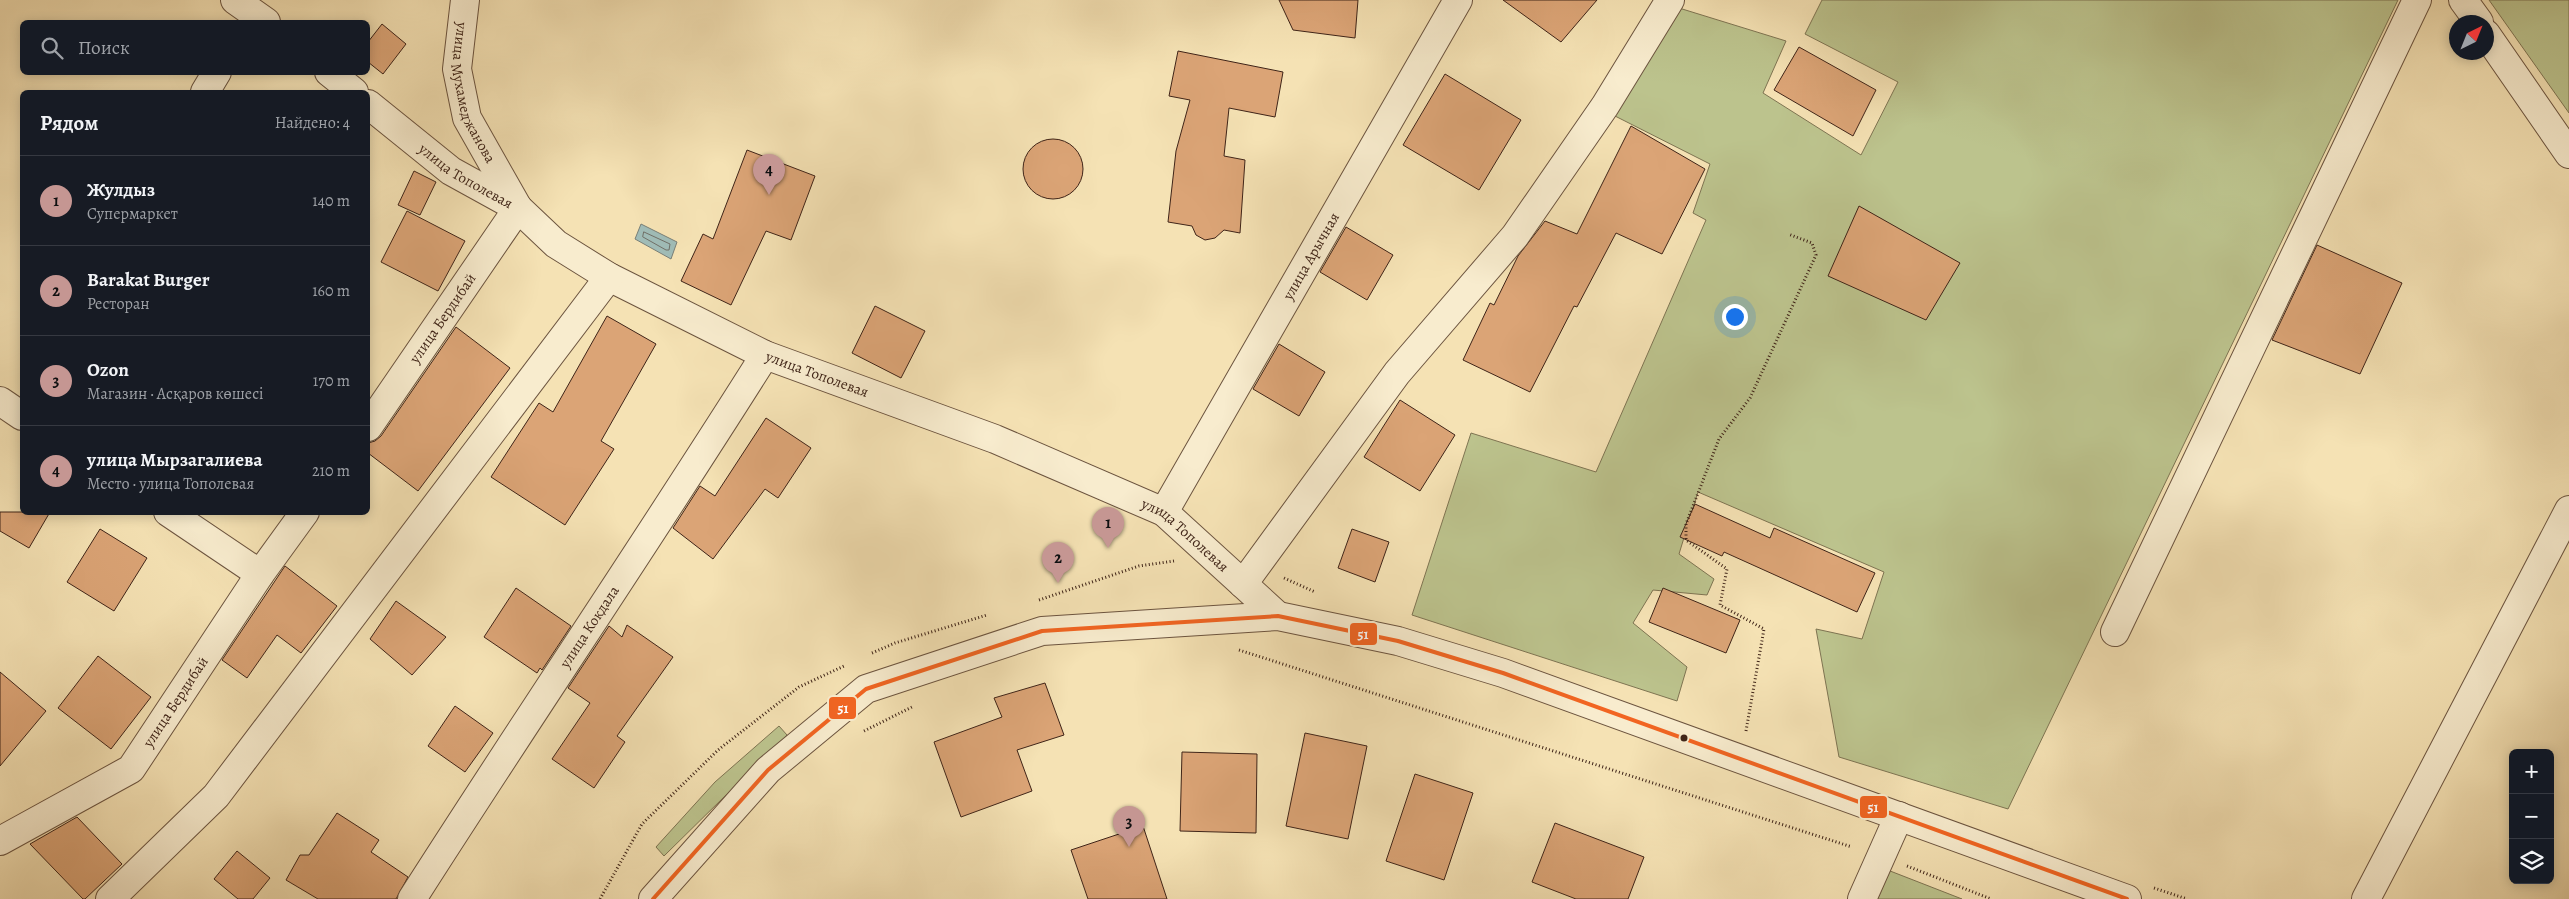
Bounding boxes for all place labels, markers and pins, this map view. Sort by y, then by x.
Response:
pin: 4 [753,154,785,195]
pin: 1 [1092,507,1124,548]
pin: 2 [1042,542,1074,583]
unlabelled marker [1679,733,1689,743]
pin: 3 [1113,806,1145,847]

